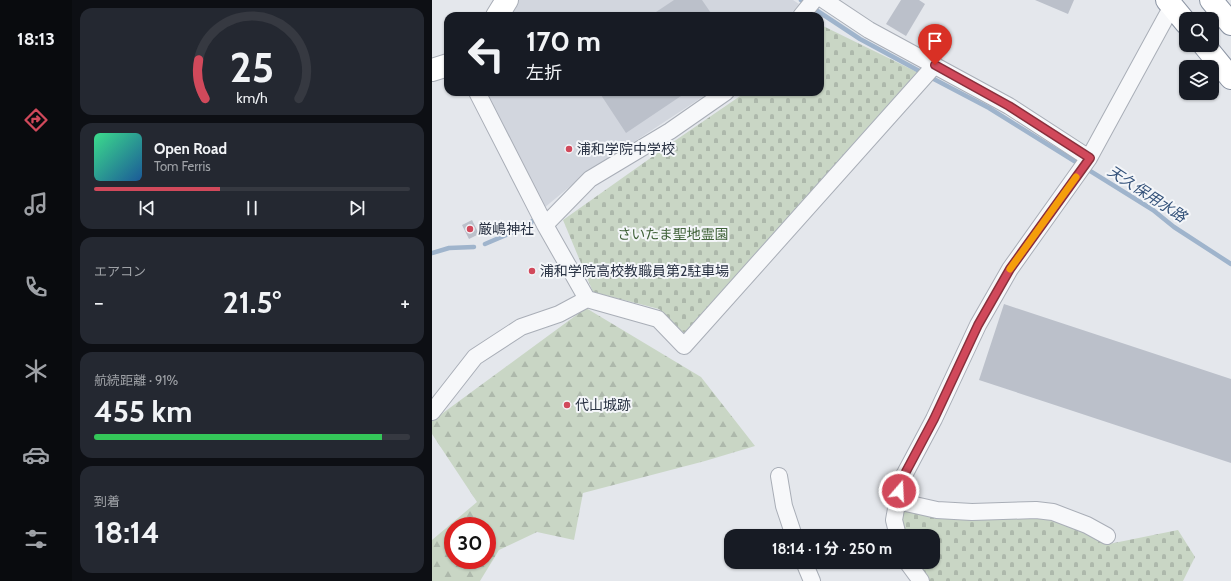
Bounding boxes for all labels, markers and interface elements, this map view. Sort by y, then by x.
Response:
map controls [1179,12,1219,100]
button: search [1179,12,1219,52]
text: 170 m [526,24,601,58]
pin [918,24,952,65]
text: 18:13 [17,28,55,50]
icon: left [460,28,512,80]
icon: arrive [924,30,946,52]
text: 25 [230,42,274,92]
button: layers [1179,60,1219,100]
text: 左折 [526,62,562,84]
text: km/h [236,89,268,107]
icon: directions [22,106,50,134]
text: Open Road [154,140,227,158]
place label: 浦和学院中学校 [577,140,675,158]
marker: 浦和学院中学校 [564,144,574,154]
text: Tom Ferris [154,158,211,174]
water label: 天久保用水路 [1104,162,1191,227]
icon: music [22,190,50,218]
icon: previous [136,197,158,219]
icon: pause [241,197,263,219]
icon: next [346,197,368,219]
place label: 厳嶋神社 [478,220,534,238]
marker: 厳嶋神社 [465,224,475,234]
park label: さいたま聖地霊園 [617,225,729,243]
place label: 浦和学院高校教職員第2駐車場 [540,262,729,280]
text: エアコン [94,263,146,279]
marker: 浦和学院高校教職員第2駐車場 [527,266,537,276]
icon: phone [22,273,50,301]
text: 21.5° [223,284,281,321]
text: − [94,289,104,316]
text: + [400,289,410,316]
icon: climate [22,357,50,385]
text: 航続距離 · 91% [94,372,178,388]
text: 455 km [94,393,192,430]
place label: 代山城跡 [575,396,631,414]
marker: 代山城跡 [562,400,572,410]
icon: car [22,441,50,469]
position arrow [878,470,920,512]
text: 到着 [94,493,120,509]
text: 18:14 [94,514,160,551]
speed limit sign: 30 [444,517,496,569]
icon: filters [22,525,50,553]
text: 18:14 · 1 分 · 250 m [772,540,892,558]

